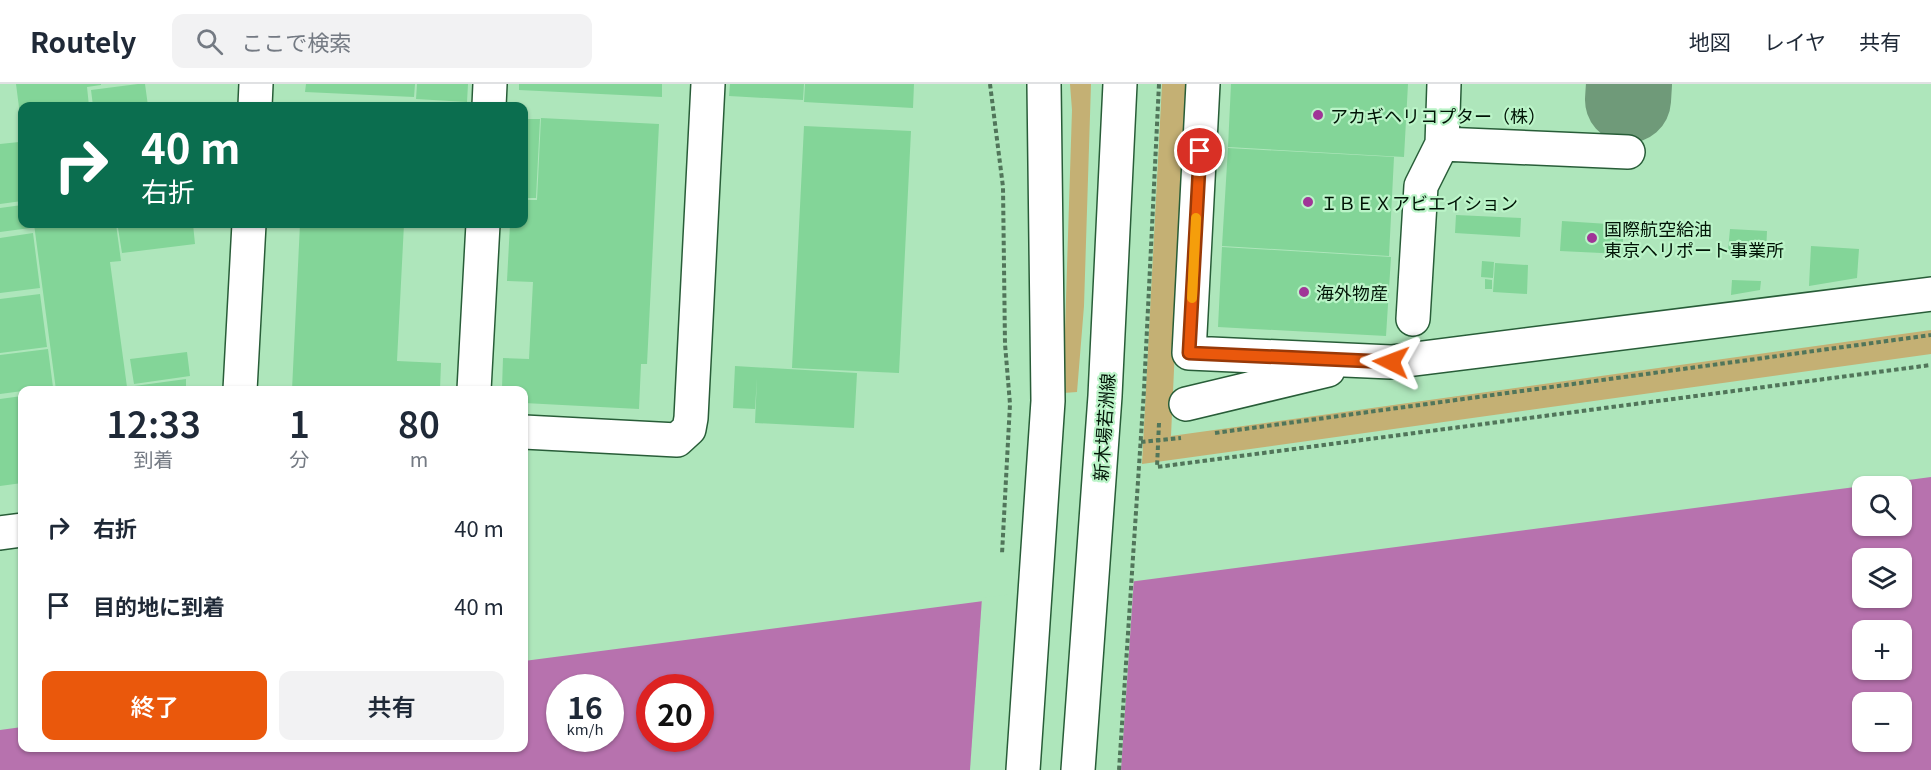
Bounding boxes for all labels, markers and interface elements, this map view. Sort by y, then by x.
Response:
search box [172,14,592,68]
text: Routely [30,21,136,61]
icon: search [193,25,226,58]
text: ここで検索 [241,25,351,57]
text: 地図 [1689,26,1731,56]
text: レイヤ [1764,26,1826,56]
text: 共有 [1859,26,1901,56]
place label: アカギヘリコプター（株） [1330,102,1546,128]
marker: アカギヘリコプター（株） [1311,108,1325,122]
text: 40 m [141,115,241,176]
pin [1174,125,1225,176]
icon: right [42,126,120,204]
icon: arrive [1183,134,1216,167]
text: 右折 [141,171,195,210]
place label: ＩＢＥＸアビエイション [1320,189,1518,215]
marker: ＩＢＥＸアビエイション [1301,195,1315,209]
place label: 国際航空給油 東京ヘリポート事業所 [1604,215,1784,262]
marker: 国際航空給油 東京ヘリポート事業所 [1585,231,1599,245]
place label: 海外物産 [1316,279,1388,305]
marker: 海外物産 [1297,285,1311,299]
position arrow [1359,330,1423,394]
street label: 新木場若洲線 [1086,372,1120,482]
text: 12:33 [106,396,201,448]
text: 1 [289,396,310,448]
text: 80 [398,396,440,448]
text: 到着 [134,444,174,473]
text: 分 [289,444,309,473]
text: m [410,444,428,473]
map controls [1852,476,1912,752]
button: search [1852,476,1912,536]
icon: right [42,511,75,544]
text: 右折 [93,511,137,543]
text: 40 m [454,511,504,543]
button: layers [1852,548,1912,608]
icon: arrive [42,589,75,622]
text: 目的地に到着 [93,589,225,621]
text: 40 m [454,589,504,621]
button: + [1852,620,1912,680]
button: 終了 [42,671,267,740]
button: 共有 [279,671,504,740]
speed limit sign: 20 [636,674,714,752]
text: 16 [567,684,603,728]
button: − [1852,692,1912,752]
text: km/h [566,718,604,739]

